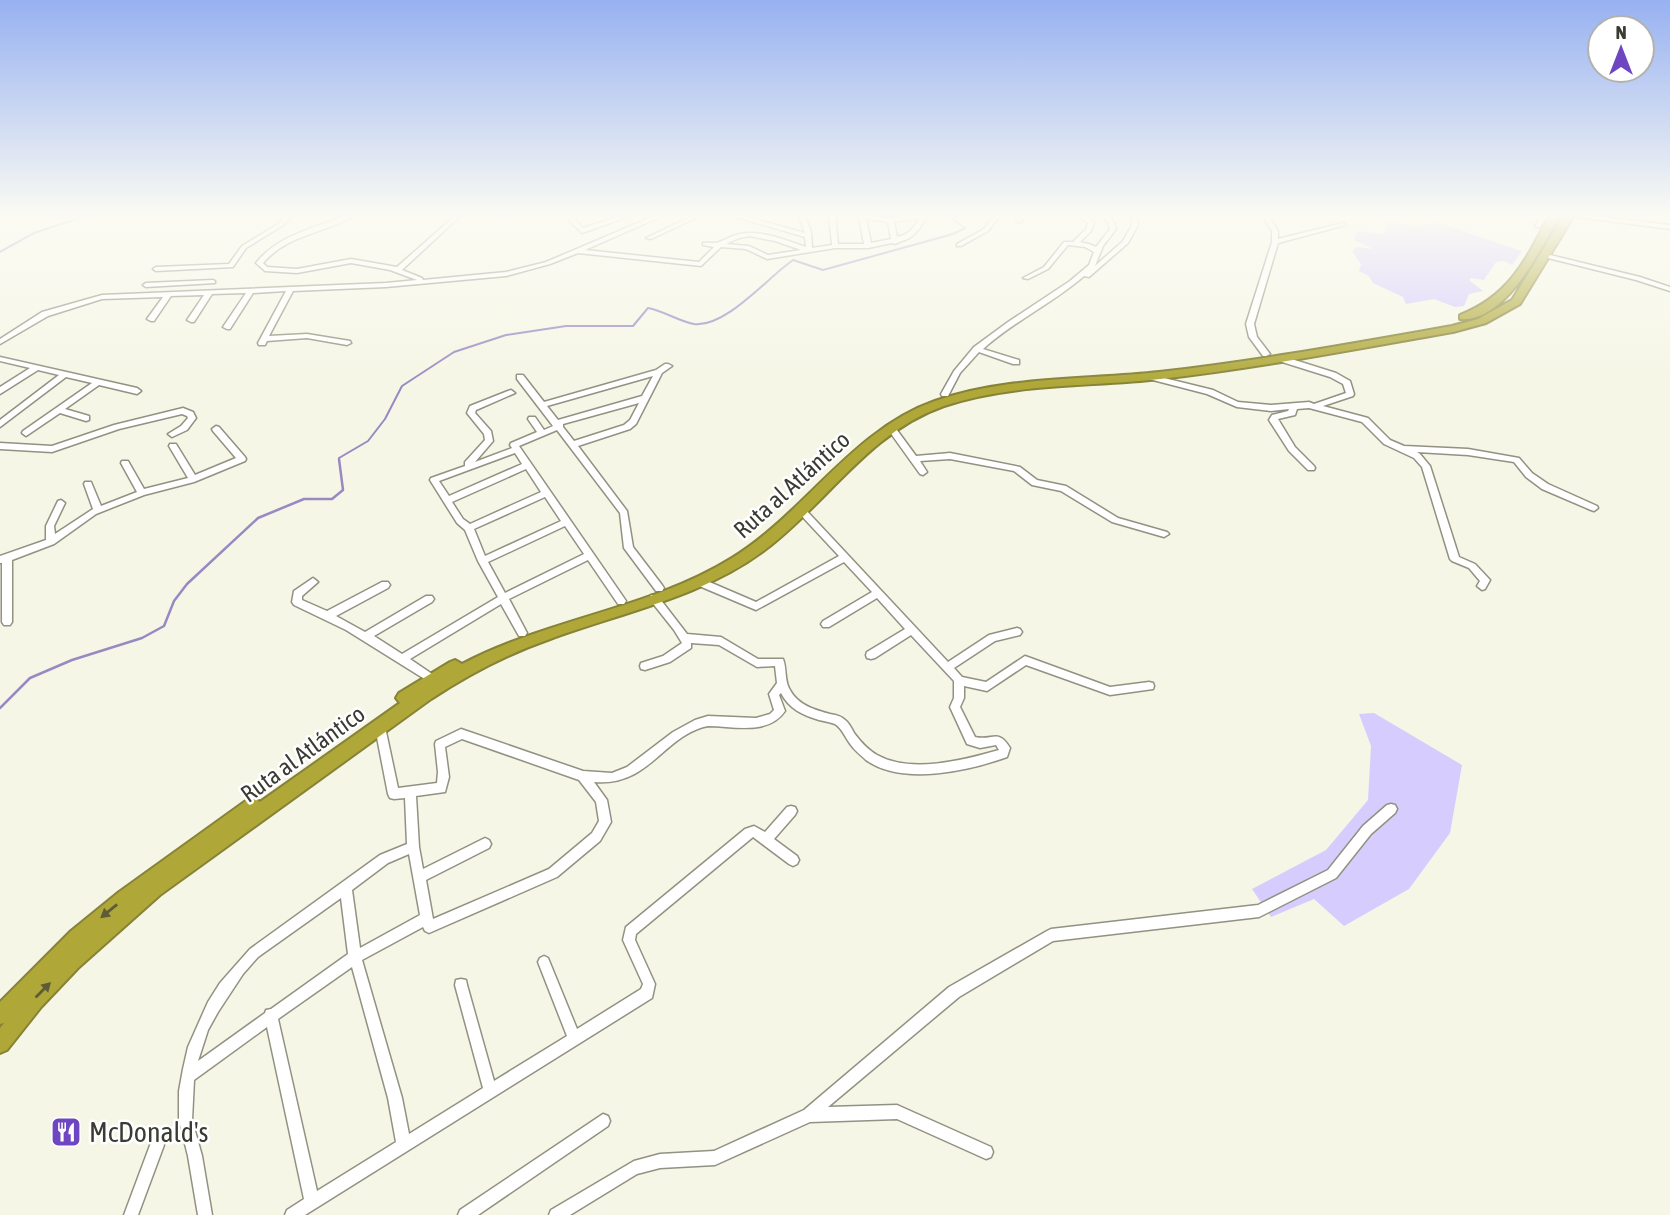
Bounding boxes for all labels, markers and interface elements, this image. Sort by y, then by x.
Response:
north arrow [1586,14,1656,84]
text: N [1615,21,1627,43]
street label: Ruta al Atlántico [728,426,855,544]
street label: Ruta al Atlántico [236,700,370,807]
one-way arrow [101,903,119,918]
one-way arrow [34,982,51,999]
restaurant icon: McDonald's [49,1115,83,1149]
place label: McDonald's [89,1116,208,1148]

